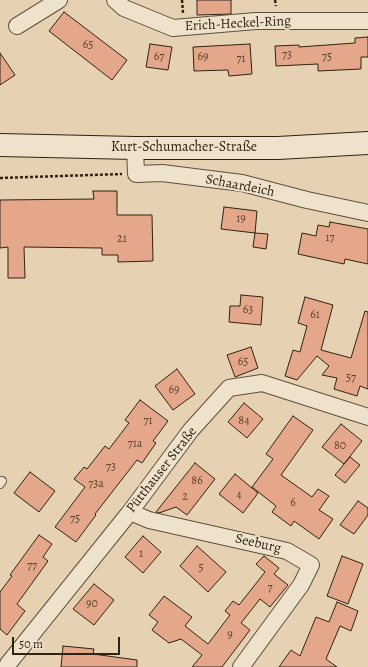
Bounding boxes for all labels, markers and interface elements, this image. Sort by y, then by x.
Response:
street label: Erich-Heckel-Ring [184,13,292,35]
house number: 65 [83,38,93,52]
house number: 73 [282,48,292,62]
house number: 67 [154,50,164,64]
house number: 69 [197,50,209,64]
house number: 75 [322,50,332,64]
house number: 71 [236,52,246,66]
street label: Kurt-Schumacher-Straße [111,140,257,156]
street label: Schaardeich [204,171,276,201]
house number: 19 [236,212,246,226]
house number: 17 [325,231,335,245]
house number: 21 [117,232,127,246]
house number: 63 [243,303,253,317]
house number: 61 [310,308,320,322]
house number: 65 [238,355,248,369]
house number: 57 [346,371,356,385]
house number: 69 [168,383,180,397]
house number: 71 [143,414,153,428]
house number: 84 [238,414,250,428]
street label: Pütthauser Straße [123,424,201,516]
house number: 71a [128,437,142,451]
house number: 80 [334,439,346,453]
house number: 73 [106,460,116,474]
house number: 86 [191,474,203,488]
house number: 73a [88,477,104,491]
house number: 4 [236,488,242,502]
house number: 2 [182,490,188,504]
house number: 6 [290,496,296,510]
house number: 75 [70,512,80,526]
street label: Seeburg [233,531,283,557]
house number: 1 [139,547,143,561]
house number: 77 [27,559,37,573]
house number: 5 [198,561,204,575]
house number: 7 [267,581,273,595]
house number: 90 [86,597,98,611]
house number: 9 [227,628,233,642]
scale bar [14,629,122,655]
text: 50 m [19,636,43,652]

